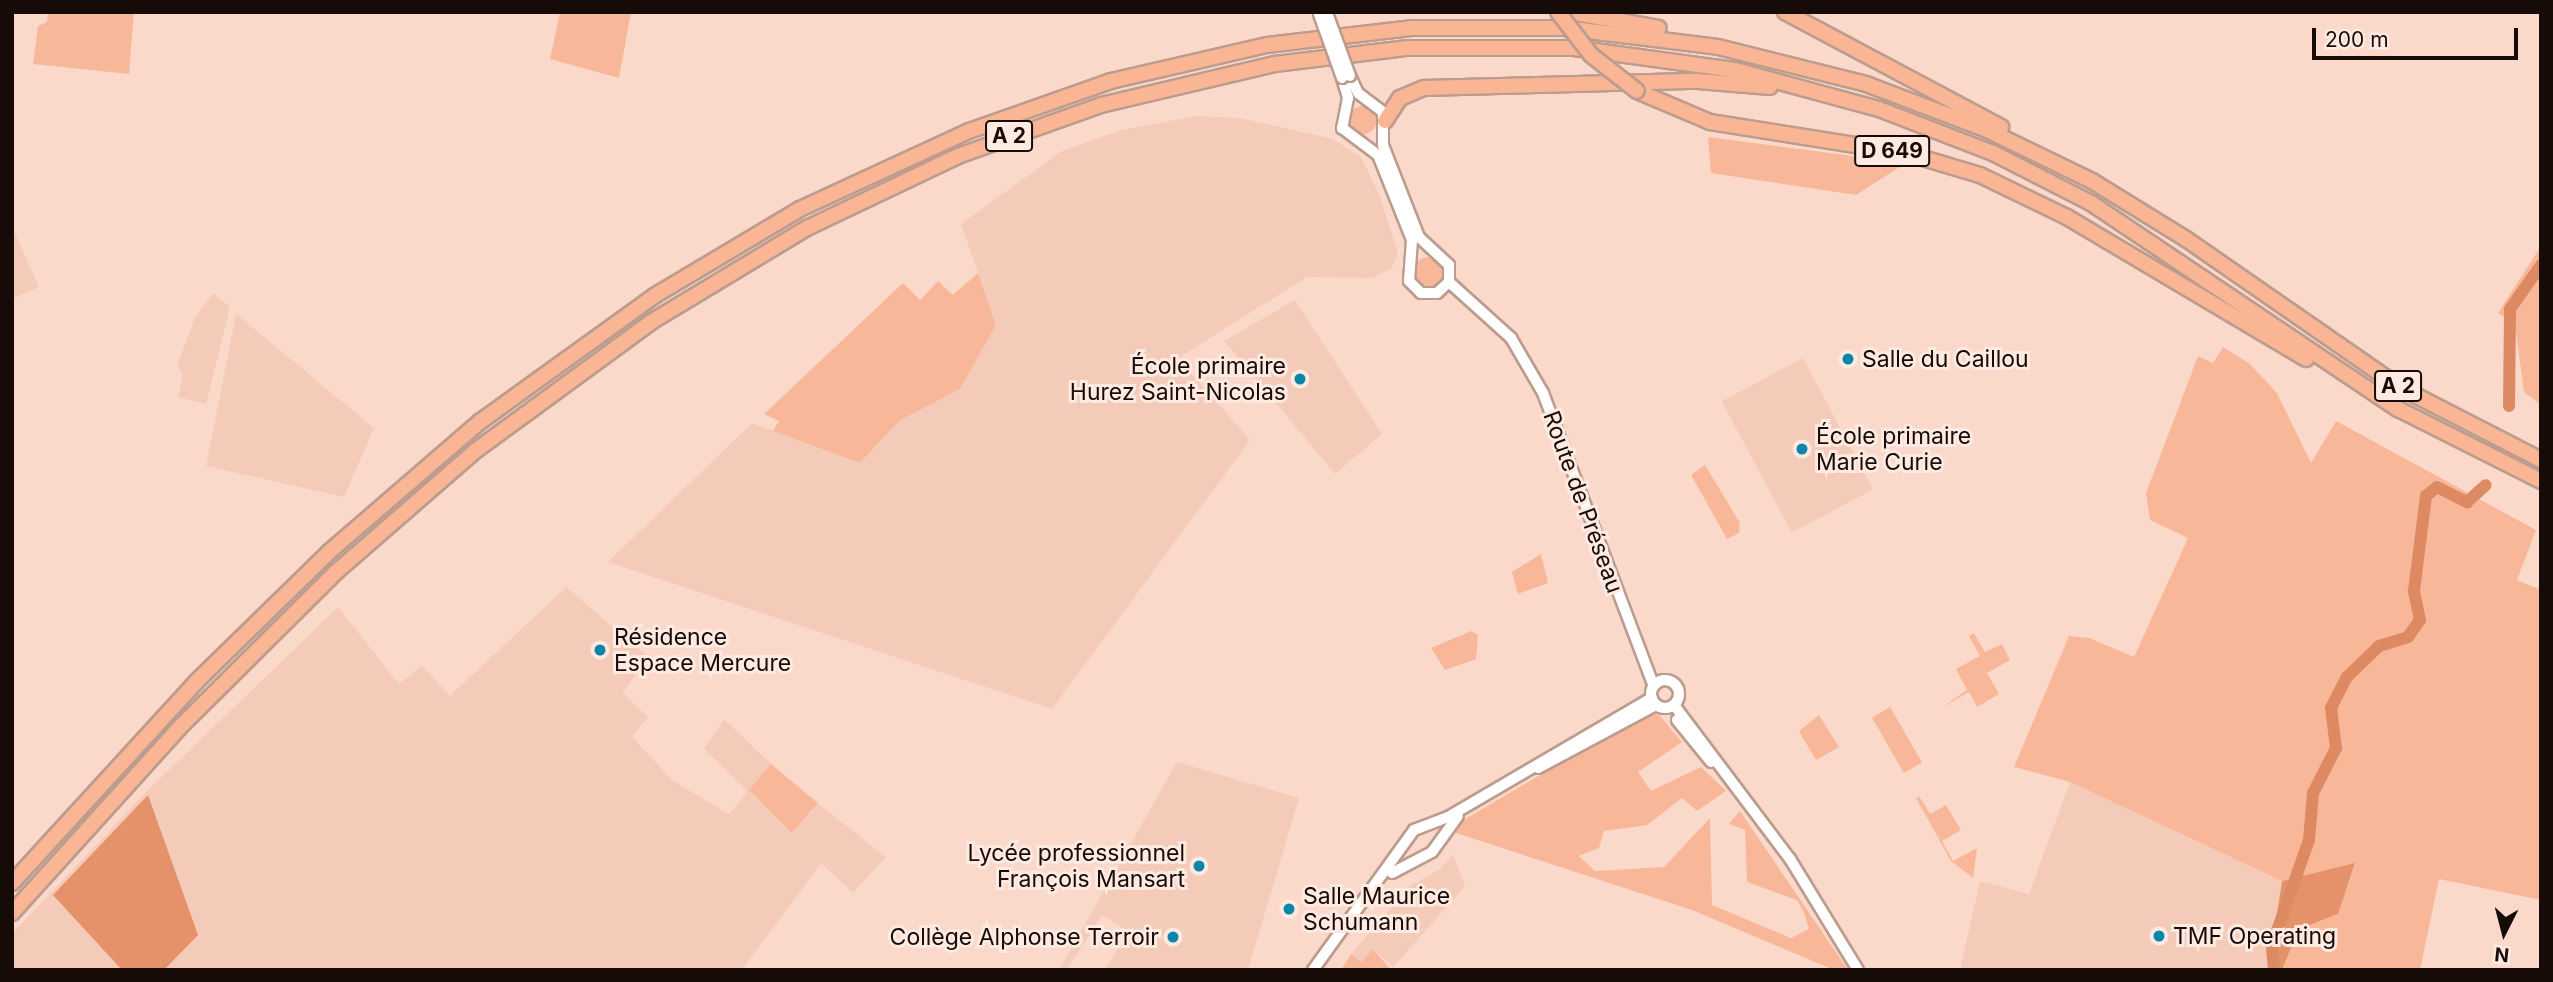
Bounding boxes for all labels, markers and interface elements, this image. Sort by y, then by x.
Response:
scale bar [2315,14,2522,58]
text: 200 m [2325,27,2389,52]
road number: A 2 [984,118,1034,154]
road number: D 649 [1854,134,1930,168]
place label: Salle du Caillou [1862,345,2029,373]
marker: Salle du Caillou [1840,351,1856,367]
place label: École primaire Hurez Saint-Nicolas [1070,352,1286,406]
road number: A 2 [2374,368,2422,404]
marker: École primaire Hurez Saint-Nicolas [1292,371,1308,387]
street label: Route de Préseau [1537,407,1629,597]
place label: École primaire Marie Curie [1816,422,1971,476]
marker: École primaire Marie Curie [1794,441,1810,457]
place label: Résidence Espace Mercure [614,623,791,677]
marker: Résidence Espace Mercure [592,642,608,658]
place label: Lycée professionnel François Mansart [967,839,1185,893]
marker: Lycée professionnel François Mansart [1191,858,1207,874]
place label: Salle Maurice Schumann [1303,882,1450,936]
north arrow [2469,898,2539,968]
marker: Salle Maurice Schumann [1281,901,1297,917]
place label: TMF Operating [2173,922,2336,950]
place label: Collège Alphonse Terroir [890,923,1159,951]
marker: TMF Operating [2151,928,2167,944]
marker: Collège Alphonse Terroir [1165,929,1181,945]
text: N [2493,942,2510,967]

